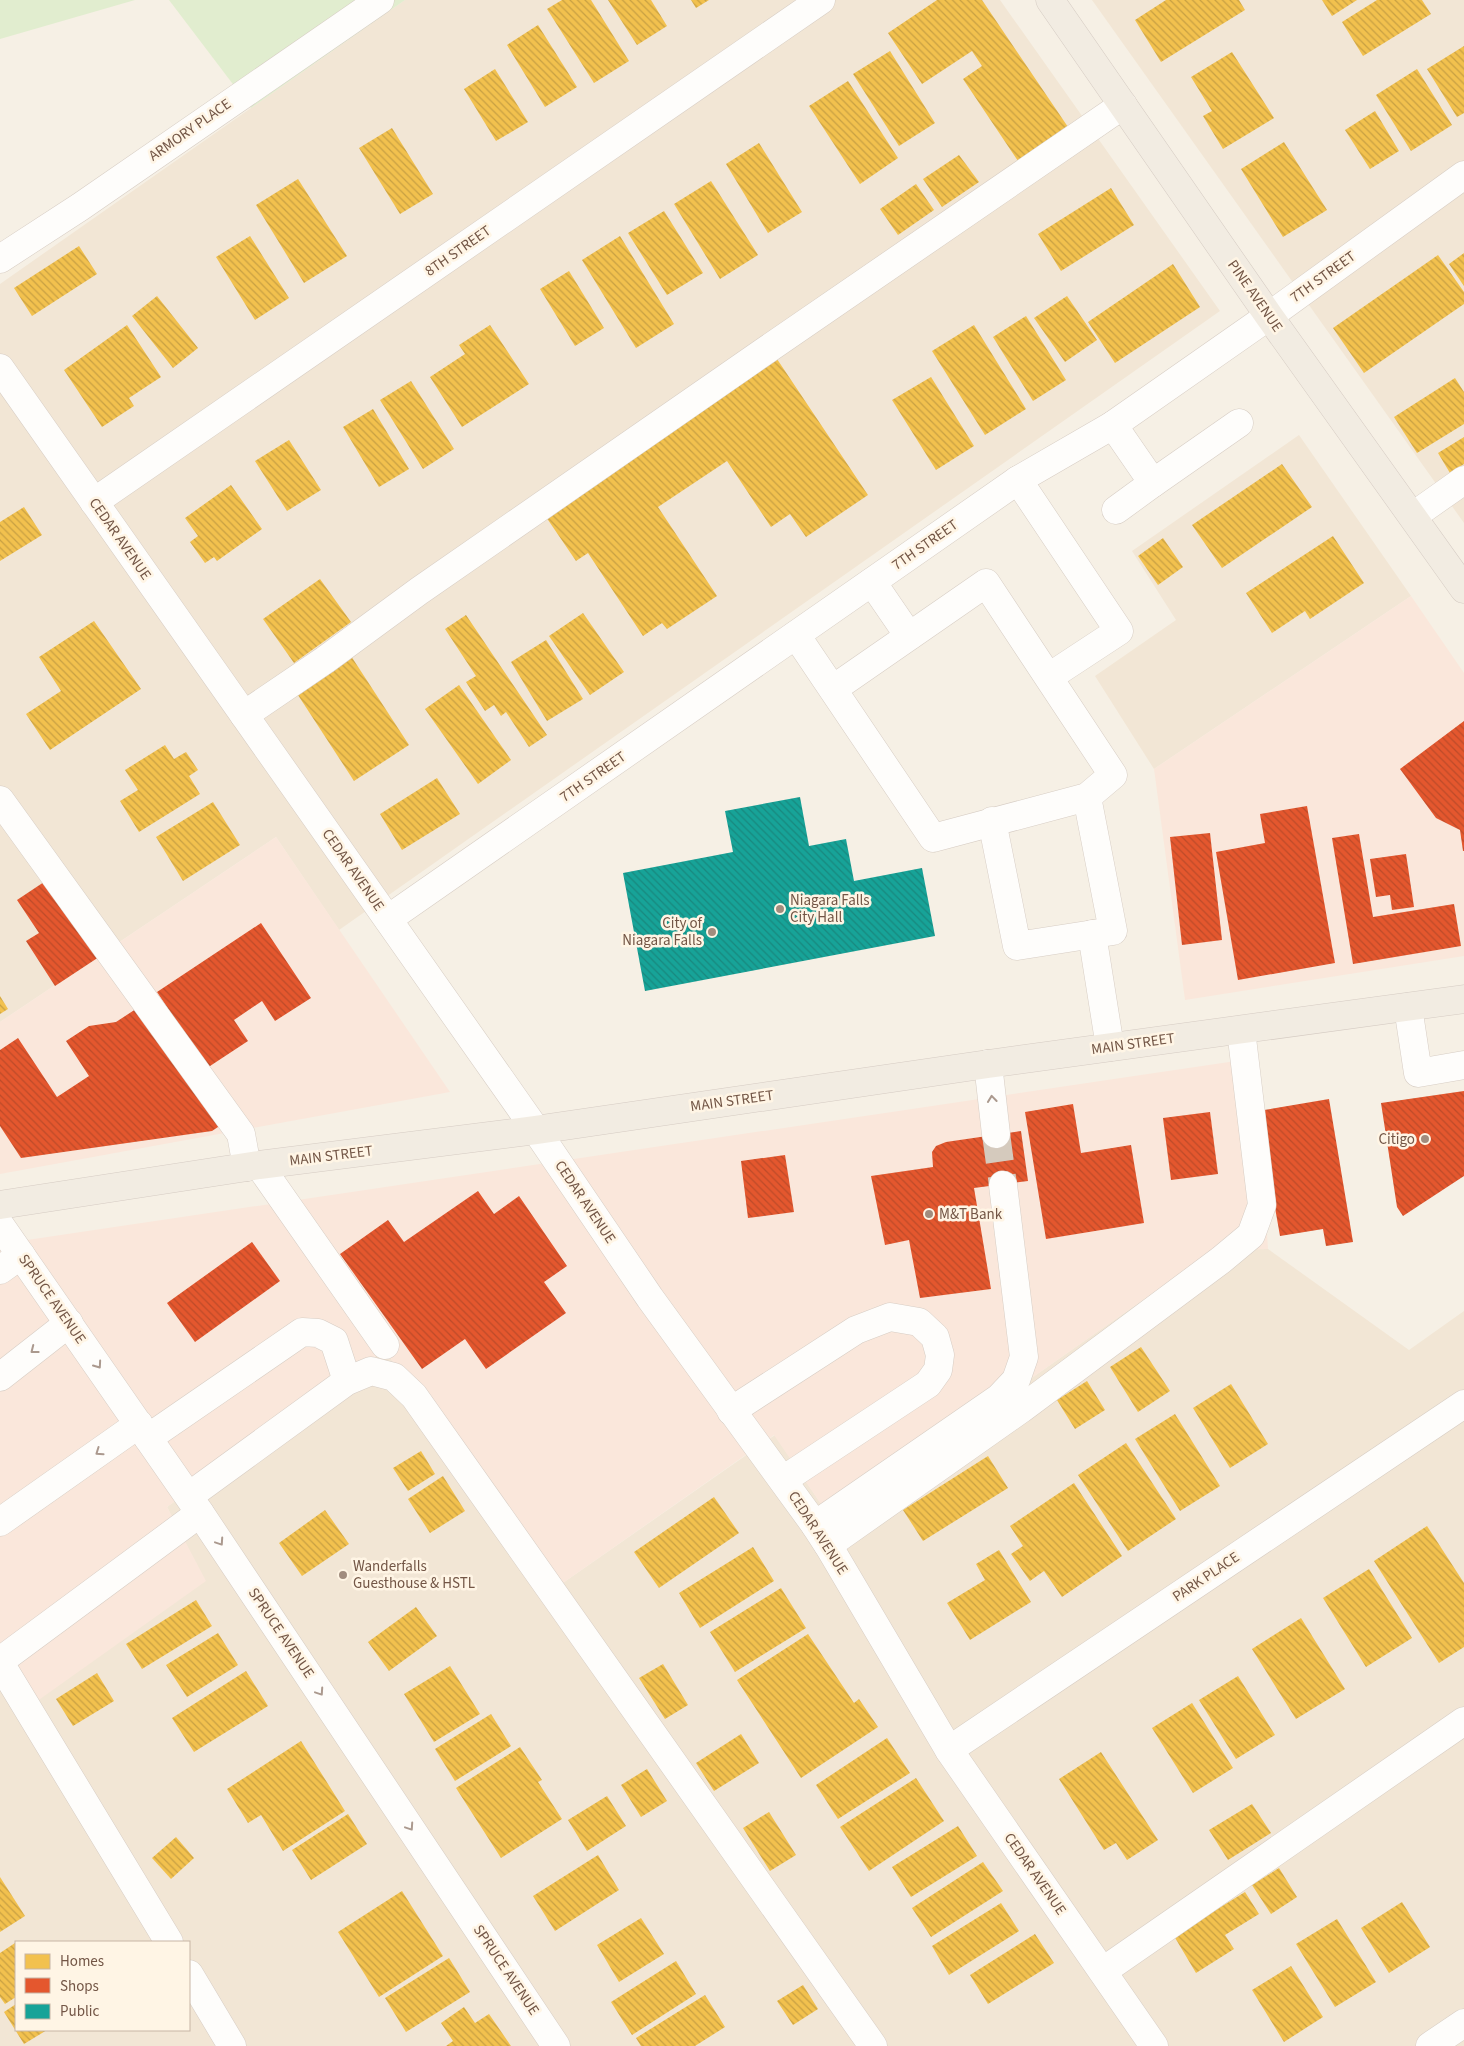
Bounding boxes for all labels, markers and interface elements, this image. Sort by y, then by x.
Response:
street label: ARMORY PLACE [144,94,236,166]
street label: 8TH STREET [421,220,495,282]
street label: 7TH STREET [1286,246,1360,308]
street label: PINE AVENUE [1222,256,1288,336]
street label: CEDAR AVENUE [84,494,156,584]
street label: 7TH STREET [888,514,962,576]
street label: 7TH STREET [556,746,630,808]
street label: CEDAR AVENUE [317,825,389,915]
place label: Niagara Falls City Hall [790,890,870,928]
marker: Niagara Falls City Hall [774,903,786,915]
place label: City of Niagara Falls [622,913,703,951]
marker: City of Niagara Falls [706,926,718,938]
street label: MAIN STREET [1090,1028,1176,1060]
street label: MAIN STREET [689,1085,775,1117]
one-way arrow [987,1095,998,1103]
place label: Citigo [1378,1129,1415,1150]
marker: Citigo [1419,1133,1431,1145]
street label: MAIN STREET [288,1140,374,1172]
street label: CEDAR AVENUE [549,1156,621,1248]
place label: M&T Bank [939,1204,1003,1225]
marker: M&T Bank [923,1208,935,1220]
street label: SPRUCE AVENUE [13,1250,91,1348]
one-way arrow [30,1344,40,1353]
one-way arrow [92,1359,101,1369]
one-way arrow [95,1446,105,1455]
street label: CEDAR AVENUE [783,1487,853,1579]
one-way arrow [214,1536,223,1546]
street label: PARK PLACE [1168,1547,1244,1607]
place label: Wanderfalls Guesthouse & HSTL [353,1556,475,1594]
marker: Wanderfalls Guesthouse & HSTL [337,1569,349,1581]
street label: SPRUCE AVENUE [243,1584,319,1682]
one-way arrow [314,1686,323,1696]
one-way arrow [404,1821,413,1831]
street label: CEDAR AVENUE [999,1829,1071,1919]
street label: SPRUCE AVENUE [468,1921,544,2019]
legend [15,1941,190,2031]
text: Homes [60,1951,104,1972]
text: Shops [60,1976,99,1997]
text: Public [60,2001,99,2022]

